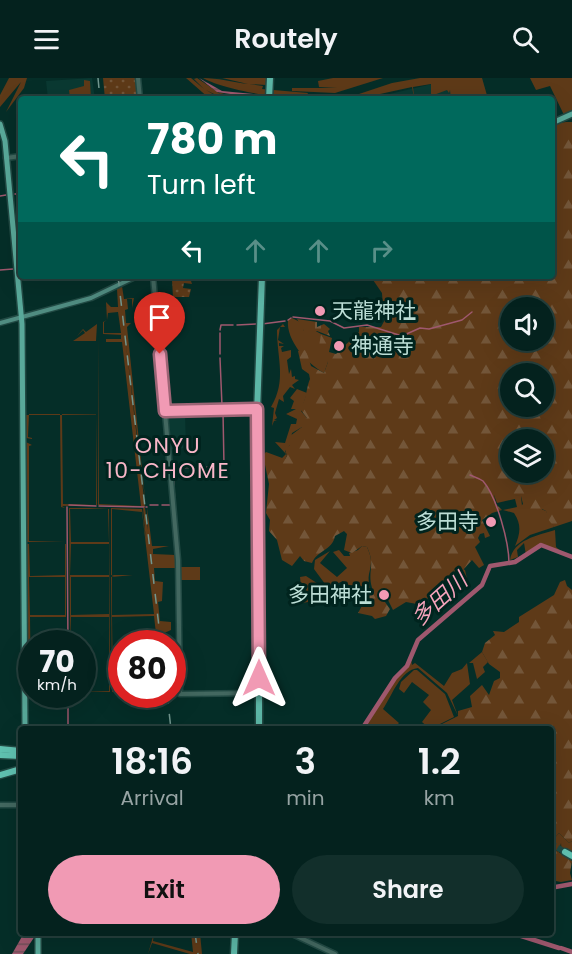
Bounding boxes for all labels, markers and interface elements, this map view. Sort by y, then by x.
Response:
text: Routely [234,20,338,57]
icon: menu [30,23,63,56]
icon: search [509,23,542,56]
text: 780 m [147,110,277,169]
icon: left [48,120,126,198]
text: Turn left [147,166,256,203]
icon: left [176,234,209,267]
icon: ahead [239,234,272,267]
icon: ahead [302,234,335,267]
icon: right [365,234,398,267]
pin [134,292,185,354]
place label: 天龍神社 [332,296,416,325]
map controls [500,297,554,483]
button: sound [500,297,554,351]
icon: arrive [143,301,176,334]
marker: 天龍神社 [313,304,327,318]
place label: 神通寺 [351,331,414,360]
marker: 神通寺 [332,339,346,353]
button: search [500,363,554,417]
button: layers [500,429,554,483]
district label: ONYU 10-CHOME [106,430,230,486]
place label: 多田寺 [416,507,479,536]
marker: 多田寺 [484,515,498,529]
water label: 多田川 [404,564,476,633]
place label: 多田神社 [288,580,372,609]
marker: 多田神社 [377,588,391,602]
speed limit sign: 80 [108,630,186,708]
text: 70 [39,640,75,683]
position arrow [227,646,291,710]
text: km/h [37,674,77,695]
text: 18:16 [111,736,193,787]
text: 3 [295,736,316,787]
text: 1.2 [418,736,461,787]
text: Arrival [121,784,184,812]
text: min [286,784,325,812]
text: km [424,784,455,812]
button: Exit [48,855,280,924]
button: Share [292,855,524,924]

